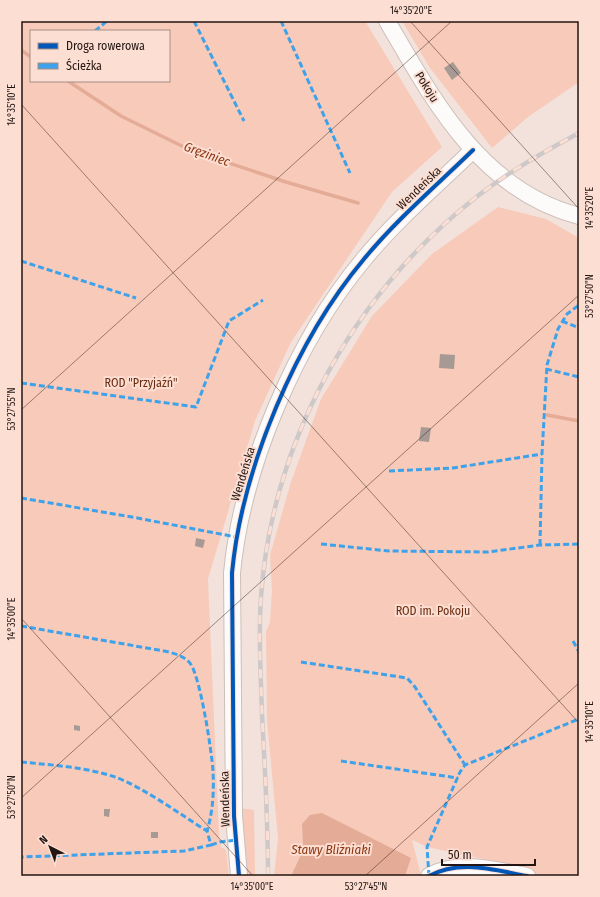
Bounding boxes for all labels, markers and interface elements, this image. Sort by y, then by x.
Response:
text: 14°35'20"E [390,5,432,17]
legend [30,30,170,82]
text: Droga rowerowa [66,39,145,53]
text: Ścieżka [66,58,102,73]
street label: Pokoju [412,69,442,105]
text: 14°35'10"E [6,84,18,126]
water label: Gręziniec [182,139,232,169]
street label: Wendeńska [394,163,444,213]
text: 14°35'20"E [584,187,596,229]
text: 53°27'50"N [584,274,596,318]
park label: ROD "Przyjaźń" [105,376,177,390]
text: 53°27'55"N [6,388,18,430]
street label: Wendeńska [228,445,258,503]
text: 14°35'00"E [6,597,18,640]
park label: ROD im. Pokoju [396,604,470,618]
text: 14°35'10"E [584,701,596,743]
street label: Wendeńska [218,771,232,827]
text: 53°27'50"N [6,775,18,819]
north arrow [30,827,70,867]
text: N [37,833,50,847]
scale bar [442,841,535,867]
water label: Stawy Bliźniaki [290,842,372,857]
text: 50 m [448,848,472,862]
text: 14°35'00"E [231,881,274,893]
text: 53°27'45"N [345,881,387,893]

